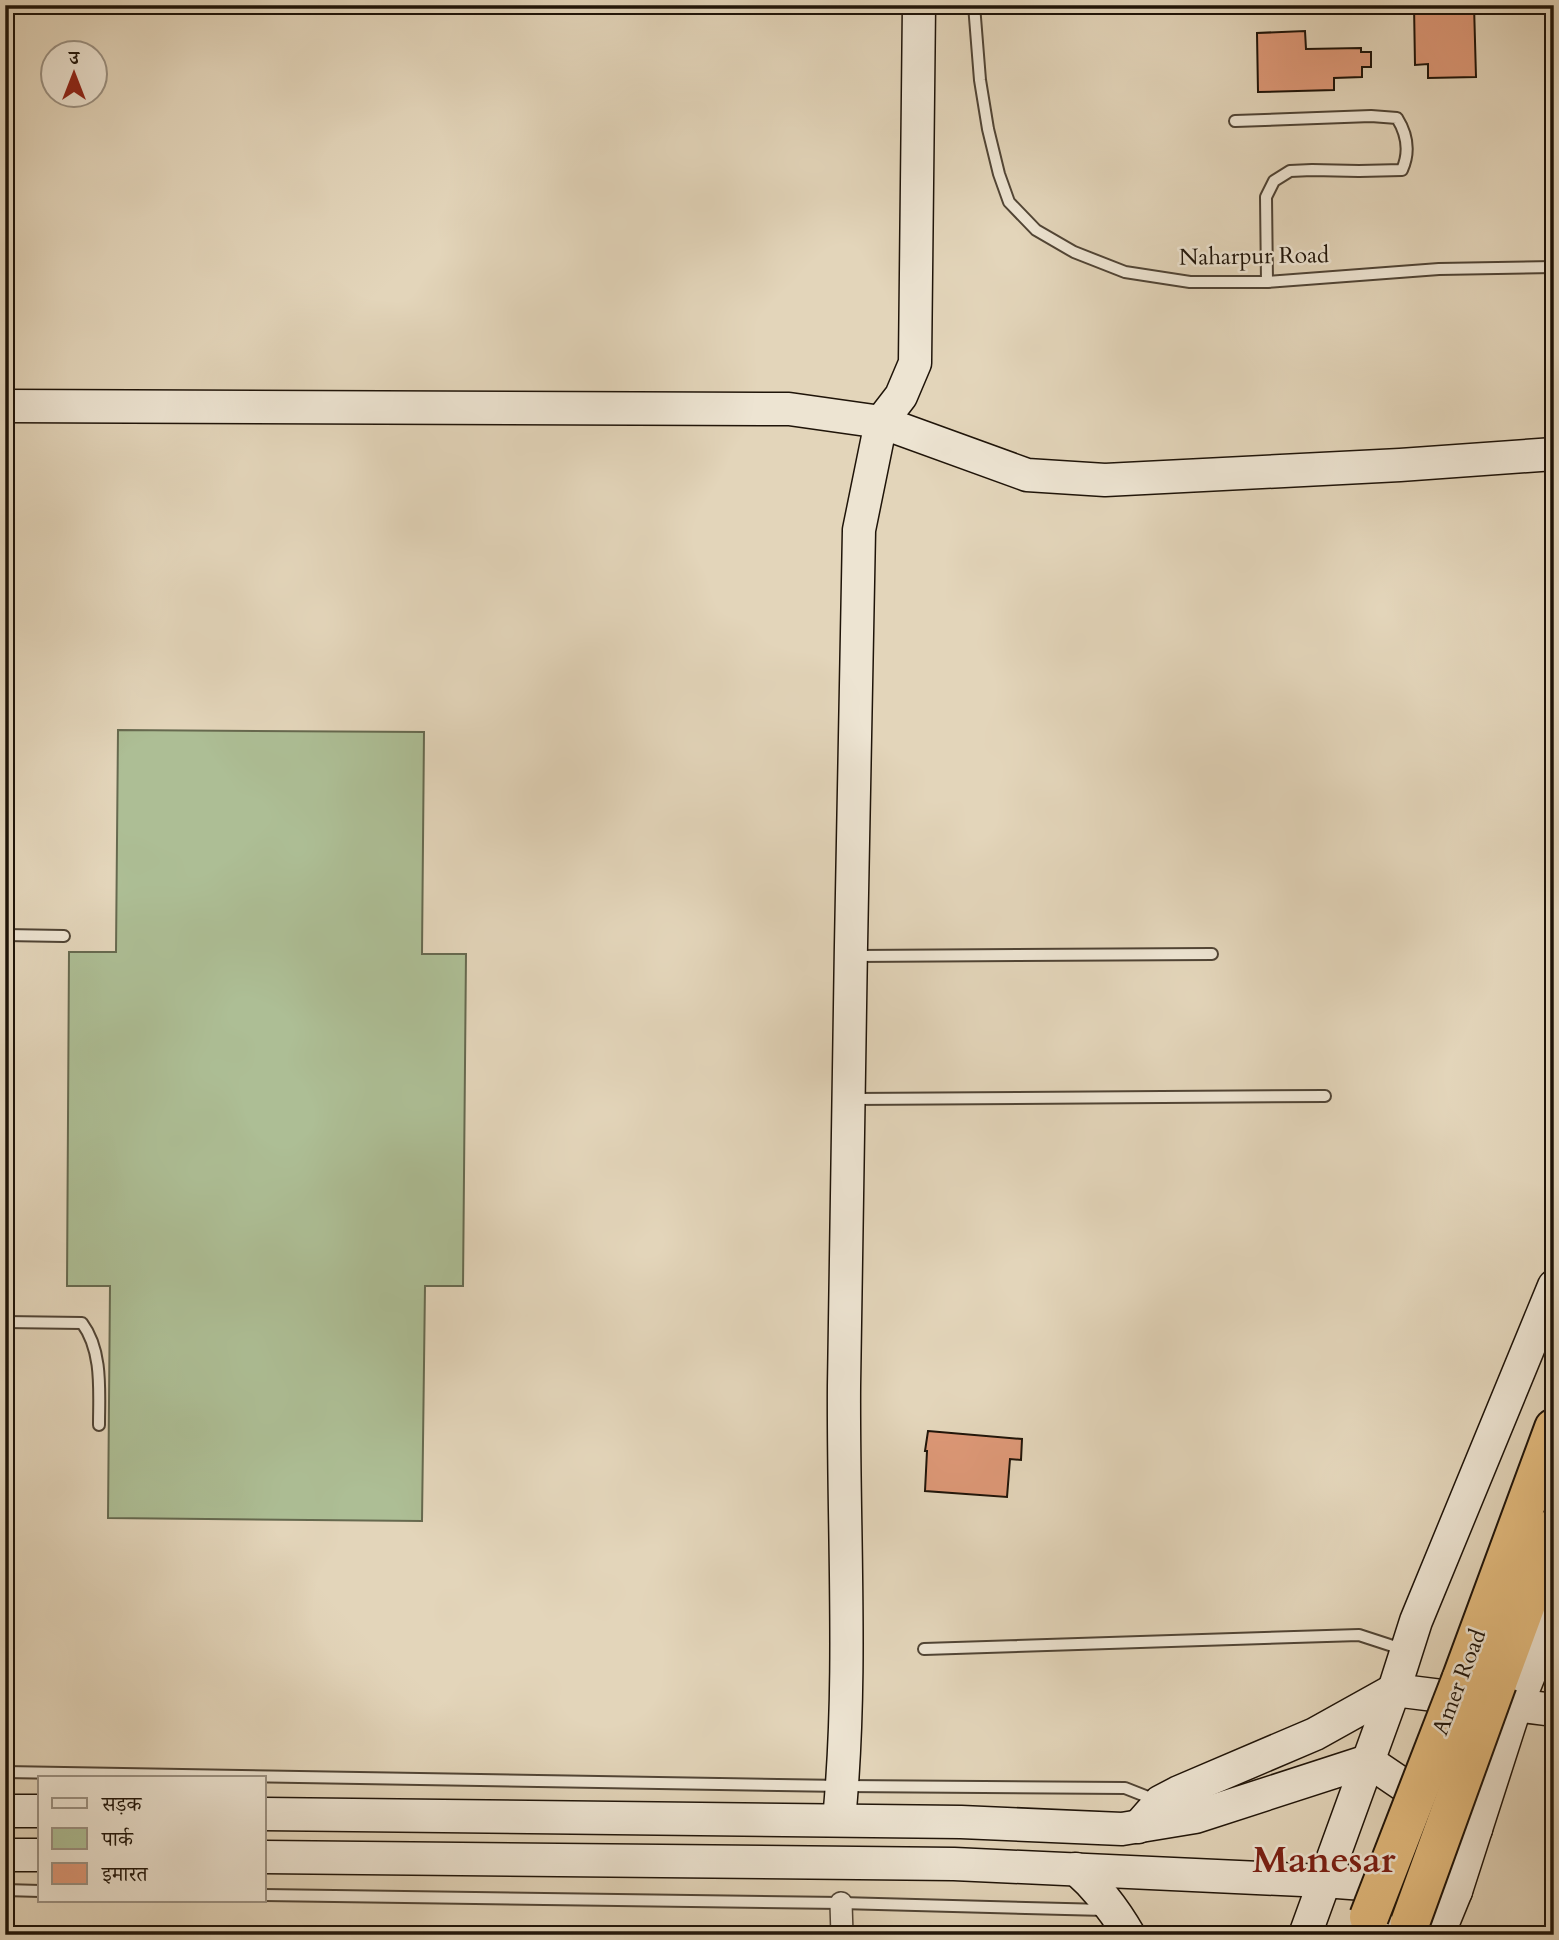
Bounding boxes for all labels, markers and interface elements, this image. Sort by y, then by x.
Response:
north arrow [38,38,108,108]
text: उ [67,45,80,71]
street label: Naharpur Road [1178,239,1330,273]
street label: Amer Road [1425,1624,1494,1740]
legend [38,1776,266,1902]
text: सड़क [101,1790,142,1819]
text: पार्क [101,1825,134,1854]
district label: Manesar [1252,1835,1396,1885]
text: इमारत [101,1860,149,1889]

